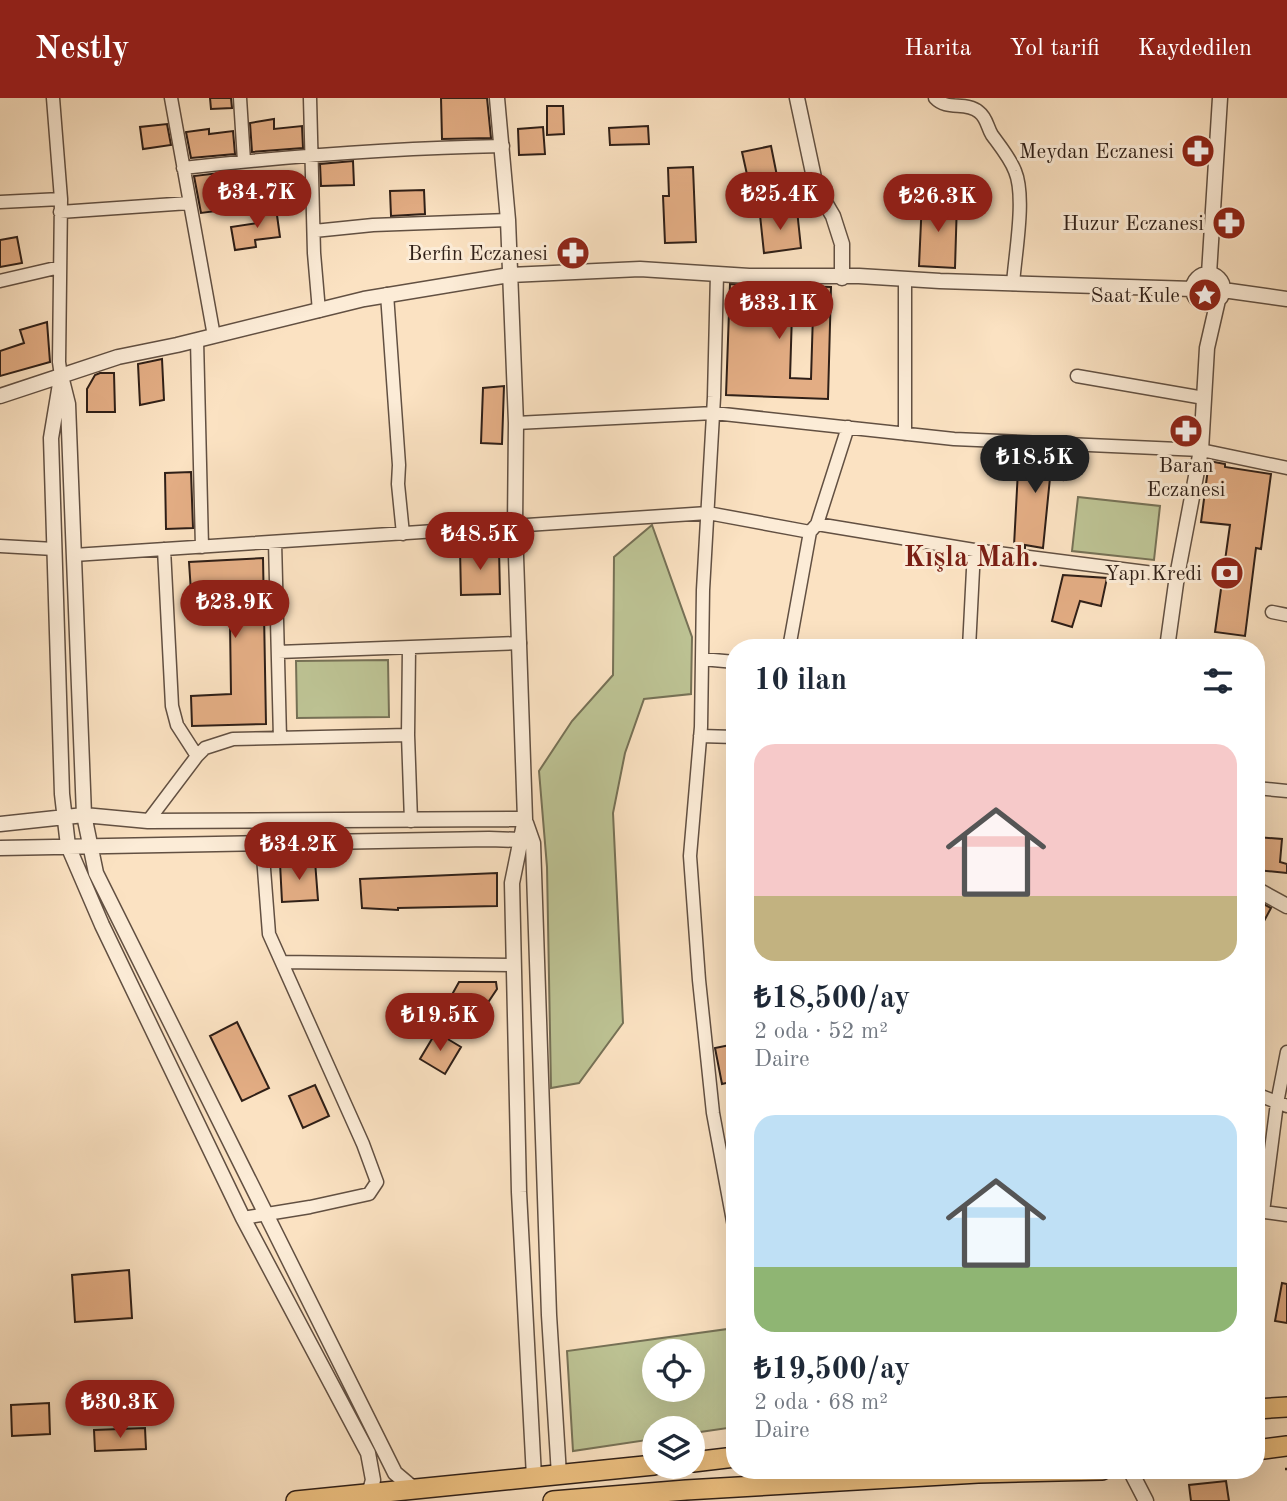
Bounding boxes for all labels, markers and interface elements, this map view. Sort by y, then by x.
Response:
text: Nestly [35,33,129,66]
text: Harita [904,37,972,61]
text: Yol tarifi [1010,37,1100,61]
text: Kaydedilen [1138,37,1252,61]
pharmacy icon: Meydan Eczanesi [1179,132,1217,170]
place label: Meydan Eczanesi [1019,142,1174,163]
pin: ₺34.7K [200,170,314,230]
pin: ₺25.4K [723,172,837,232]
pin: ₺26.3K [881,174,995,234]
text: ₺34.7K [218,181,296,204]
text: ₺25.4K [741,183,819,206]
text: ₺26.3K [899,185,977,208]
pharmacy icon: Huzur Eczanesi [1210,204,1248,242]
place label: Huzur Eczanesi [1062,214,1204,235]
pharmacy icon: Berfin Eczanesi [554,234,592,272]
place label: Berfin Eczanesi [408,244,548,265]
place icon: Saat Kule [1186,276,1224,314]
pin: ₺33.1K [722,282,836,341]
place label: Saat Kule [1091,286,1180,307]
text: ₺33.1K [740,292,818,315]
pharmacy icon: Baran Eczanesi [1167,412,1205,450]
pin: ₺18.5K [978,436,1092,495]
text: ₺18.5K [996,446,1074,469]
place label: Baran Eczanesi [1146,456,1226,501]
pin: ₺48.5K [423,512,537,572]
text: ₺48.5K [441,523,519,546]
district label: Kışla Mah. [903,545,1039,573]
bank icon: Yapı Kredi [1208,554,1246,592]
place label: Yapı Kredi [1104,564,1202,585]
pin: ₺23.9K [178,580,292,640]
text: ₺23.9K [196,591,274,614]
icon: filters [1199,662,1237,700]
text: 10 ilan [754,666,847,696]
icon: home [933,789,1059,915]
pin: ₺34.2K [242,822,356,882]
text: ₺34.2K [260,833,338,856]
text: ₺18,500/ay [754,984,910,1014]
pin: ₺19.5K [383,993,497,1053]
text: ₺19.5K [401,1004,479,1027]
text: 2 oda · 52 m² [754,1020,888,1043]
text: Daire [754,1048,810,1071]
icon: home [933,1160,1059,1286]
map controls [642,1339,705,1479]
button: locate [642,1339,705,1402]
text: ₺19,500/ay [754,1355,910,1385]
pin: ₺30.3K [63,1380,177,1440]
text: ₺30.3K [81,1391,159,1414]
text: 2 oda · 68 m² [754,1391,888,1414]
button: layers [642,1416,705,1479]
text: Daire [754,1419,810,1442]

